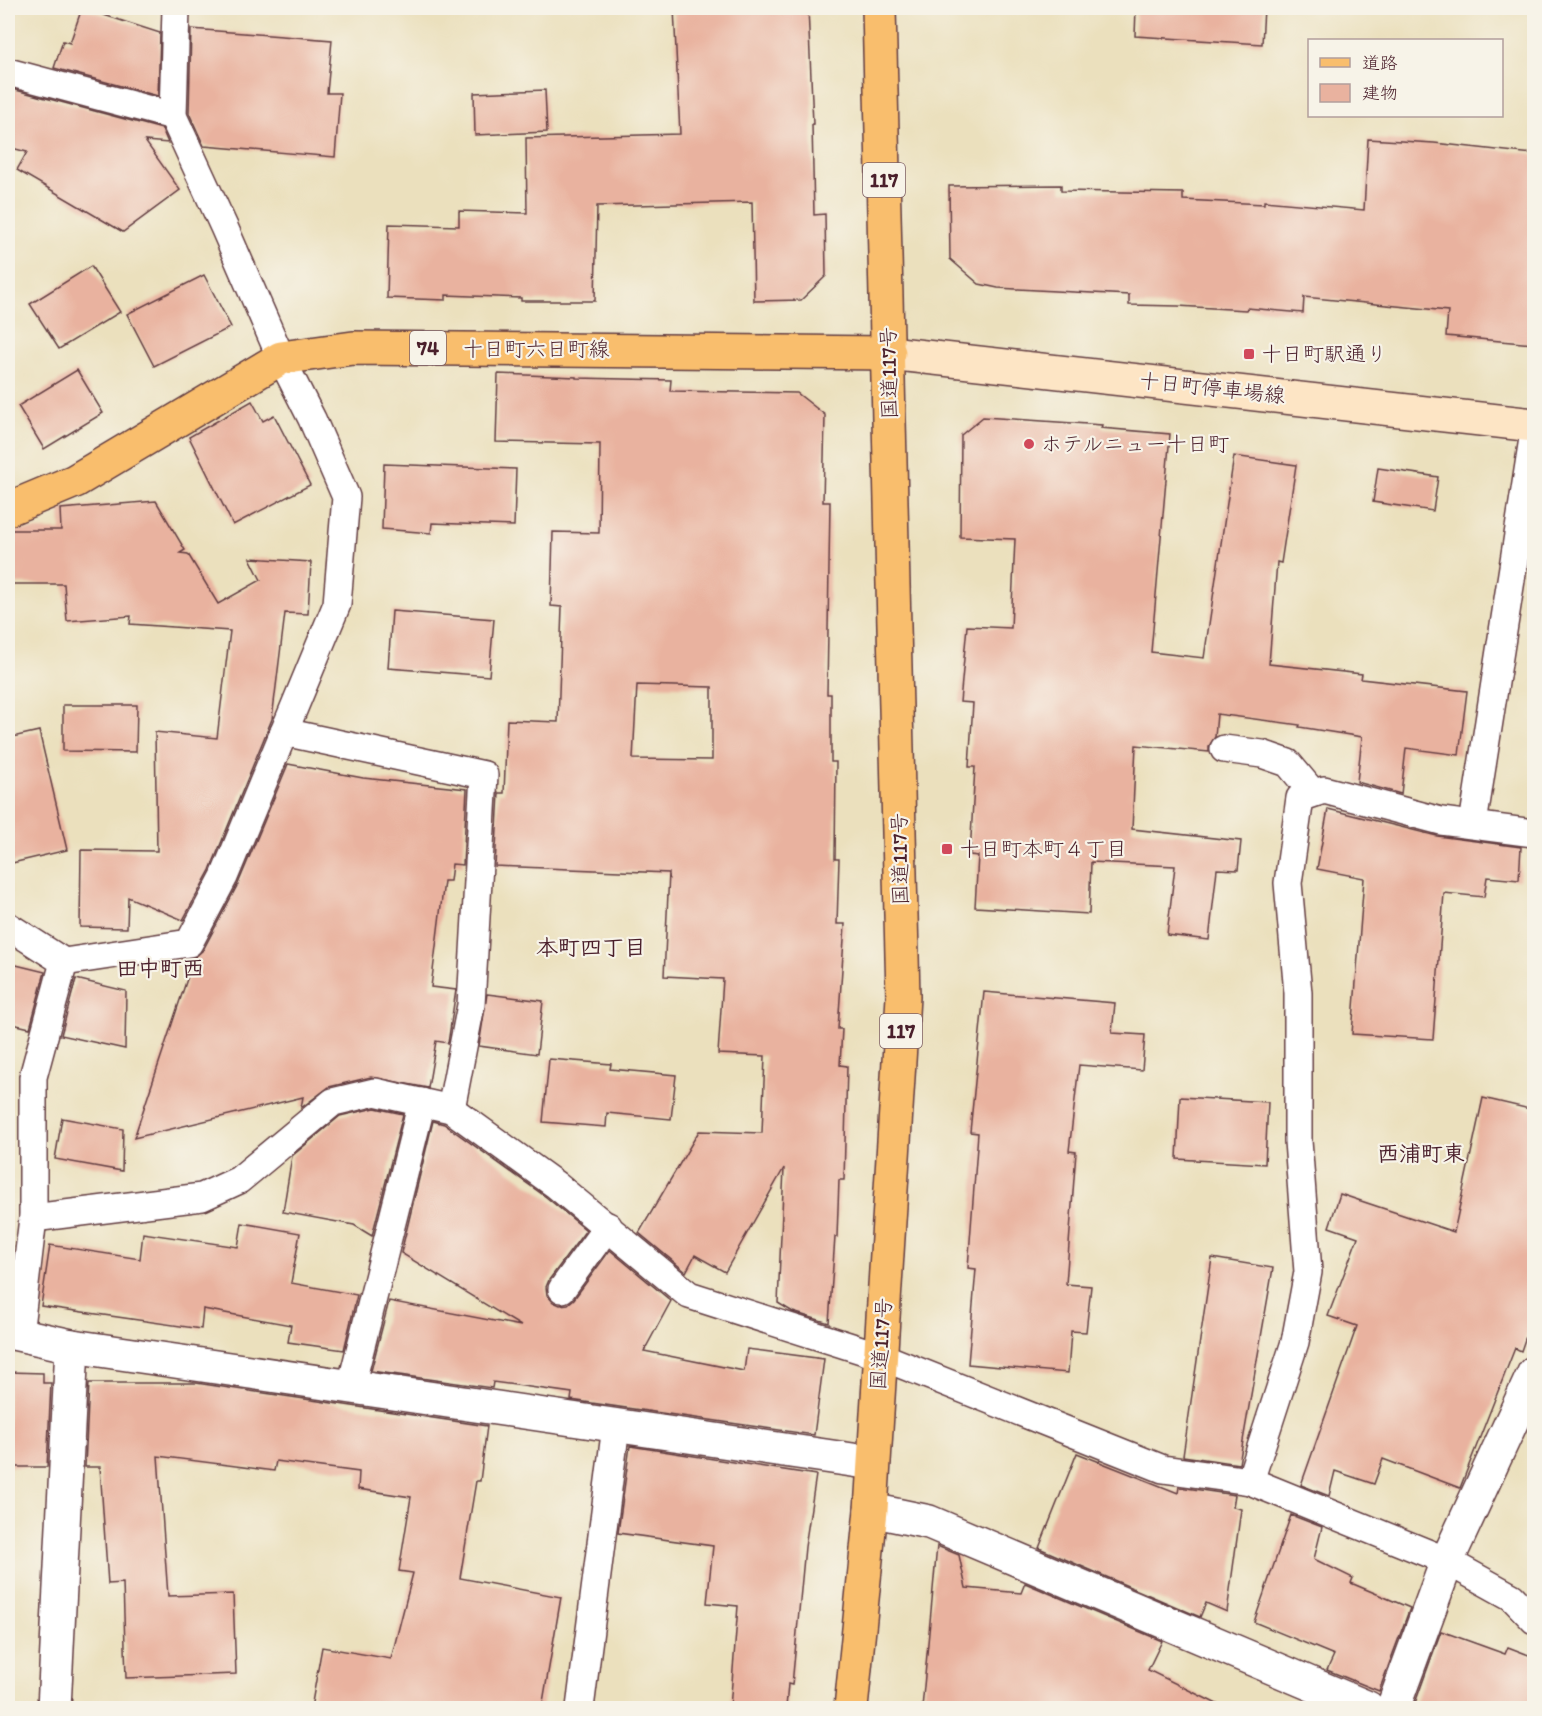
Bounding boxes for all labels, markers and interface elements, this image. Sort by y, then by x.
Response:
legend [1308,39,1503,117]
text: 道路 [1362,52,1398,74]
text: 建物 [1362,82,1398,104]
road number: 117 [863,163,905,197]
street label: 国道117号 [875,326,902,420]
road number: 74 [410,331,446,365]
street label: 十日町六日町線 [463,336,610,361]
place label: 十日町駅通り [1261,341,1387,366]
marker: 十日町駅通り [1242,347,1256,361]
street label: 十日町停車場線 [1138,367,1286,408]
place label: ホテルニュー十日町 [1041,431,1229,456]
marker: ホテルニュー十日町 [1022,437,1036,451]
street label: 国道117号 [886,812,913,906]
place label: 十日町本町４丁目 [959,836,1127,861]
marker: 十日町本町４丁目 [940,842,954,856]
district label: 本町四丁目 [536,934,646,961]
district label: 田中町西 [116,955,204,982]
road number: 117 [880,1014,922,1048]
district label: 西浦町東 [1377,1140,1465,1167]
street label: 国道117号 [865,1297,896,1391]

